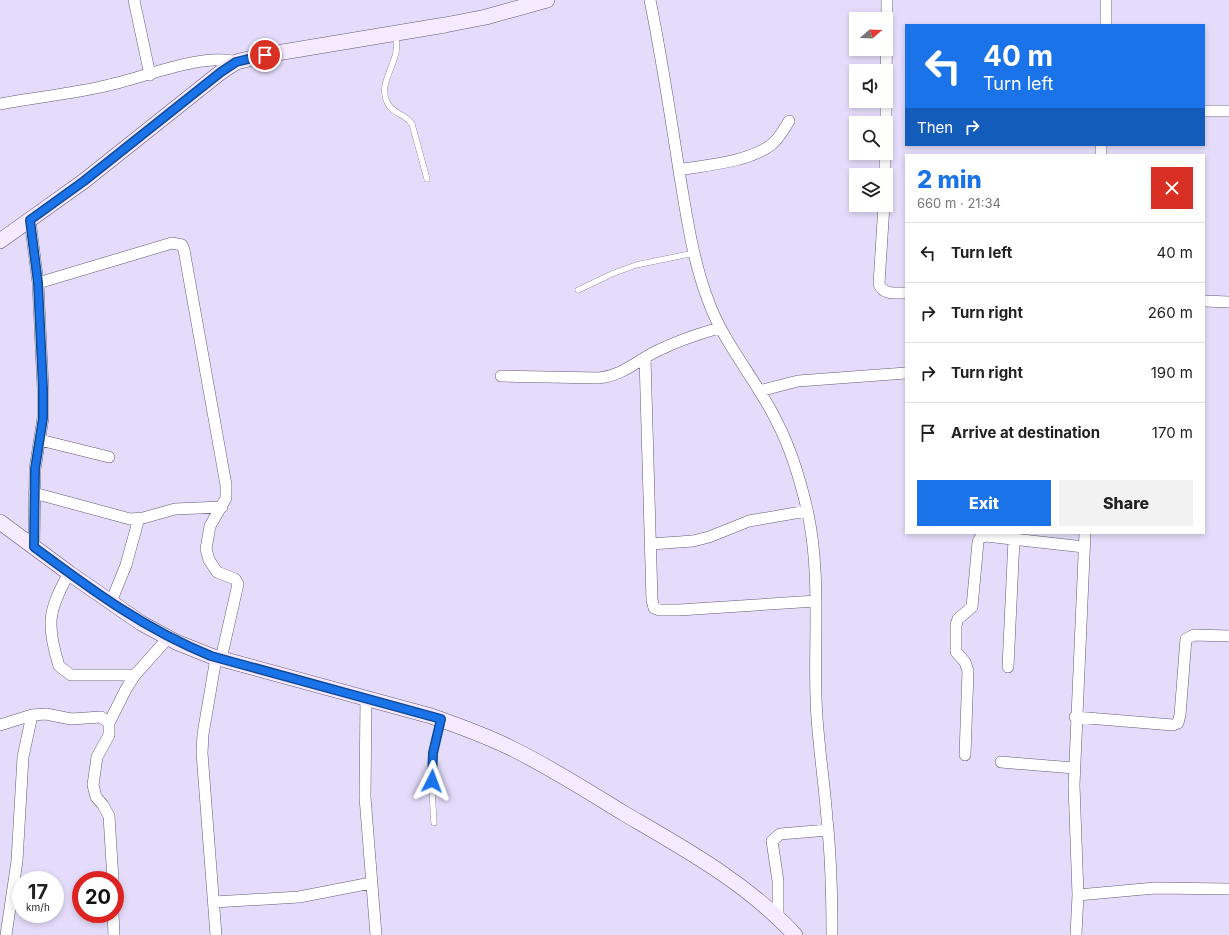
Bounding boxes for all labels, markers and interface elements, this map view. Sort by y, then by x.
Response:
north arrow [849,12,893,56]
map controls [849,12,893,212]
pin [248,38,282,72]
text: 40 m [983,39,1053,73]
icon: left [917,40,969,92]
icon: arrive [254,44,276,66]
button: sound [849,64,893,108]
text: Turn left [983,73,1053,94]
button: search [849,116,893,160]
icon: right [961,116,983,138]
text: Then [917,118,953,137]
text: 2 min [917,165,982,194]
button: close [1151,167,1193,209]
button: layers [849,168,893,212]
text: 660 m · 21:34 [917,195,1001,211]
icon: left [917,242,939,264]
text: Turn left [951,243,1012,262]
text: 40 m [1156,243,1193,262]
icon: right [917,302,939,324]
text: Turn right [951,303,1023,322]
text: 260 m [1148,303,1193,322]
icon: right [917,362,939,384]
text: Turn right [951,363,1023,382]
text: 190 m [1151,363,1193,382]
icon: arrive [917,422,939,444]
text: Arrive at destination [951,423,1100,442]
text: 170 m [1152,423,1193,442]
button: Exit [917,480,1051,526]
button: Share [1059,480,1193,526]
position arrow [411,760,453,802]
speed limit sign: 20 [72,871,124,923]
text: 17 [28,880,48,904]
text: km/h [26,901,50,913]

